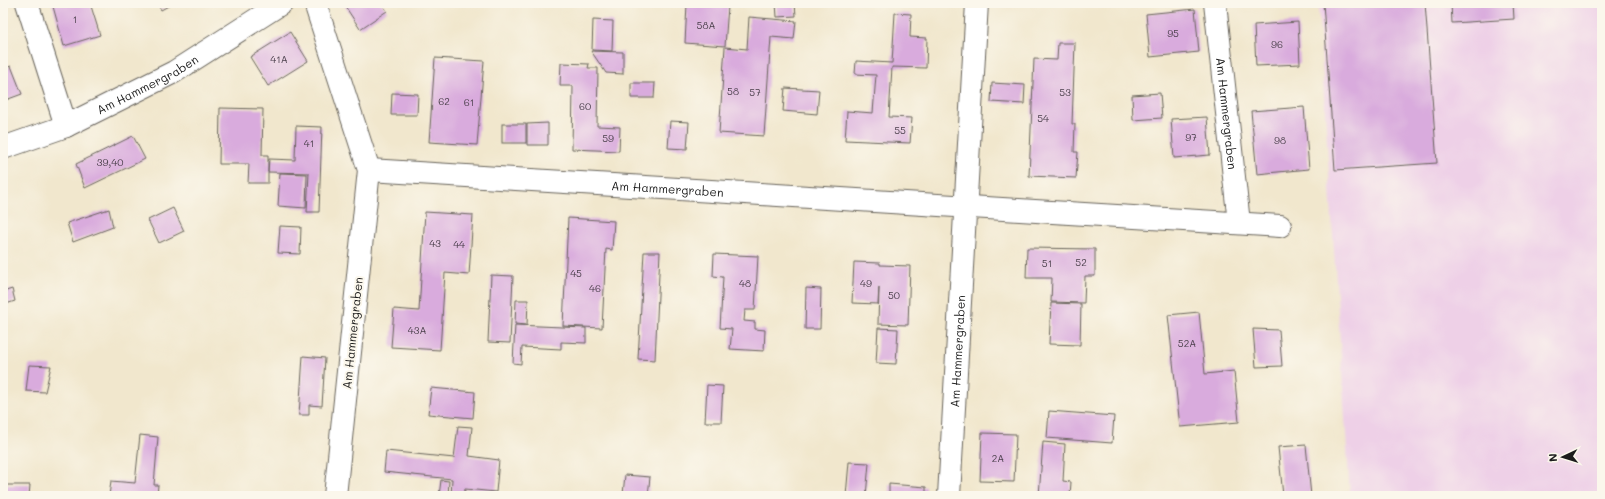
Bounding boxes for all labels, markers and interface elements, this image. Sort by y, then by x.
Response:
house number: 1 [73,12,77,26]
house number: 58A [697,18,715,32]
house number: 95 [1167,26,1179,40]
house number: 96 [1271,37,1283,51]
street label: Am Hammergraben [94,51,201,118]
house number: 41A [270,52,288,66]
street label: Am Hammergraben [1213,56,1241,170]
house number: 58 [727,84,739,98]
house number: 57 [749,85,761,99]
house number: 53 [1059,85,1071,99]
house number: 62 [438,94,450,108]
house number: 61 [464,95,474,109]
house number: 60 [579,99,591,113]
house number: 54 [1037,111,1049,125]
house number: 55 [894,123,906,137]
house number: 97 [1185,130,1197,144]
house number: 59 [602,131,614,145]
house number: 98 [1274,133,1286,147]
house number: 41 [304,136,314,150]
house number: 39,40 [97,155,123,169]
street label: Am Hammergraben [611,177,724,200]
house number: 43 [429,236,441,250]
house number: 44 [453,237,465,251]
house number: 52 [1075,255,1087,269]
house number: 51 [1042,256,1052,270]
house number: 45 [570,266,582,280]
street label: Am Hammergraben [338,276,366,390]
house number: 48 [739,276,751,290]
house number: 49 [860,276,872,290]
house number: 46 [589,281,601,295]
house number: 50 [888,288,900,302]
street label: Am Hammergraben [946,295,968,408]
house number: 43A [408,323,426,337]
house number: 52A [1178,336,1196,350]
north arrow [1543,437,1583,477]
house number: 2A [992,451,1004,465]
text: N [1545,453,1560,462]

